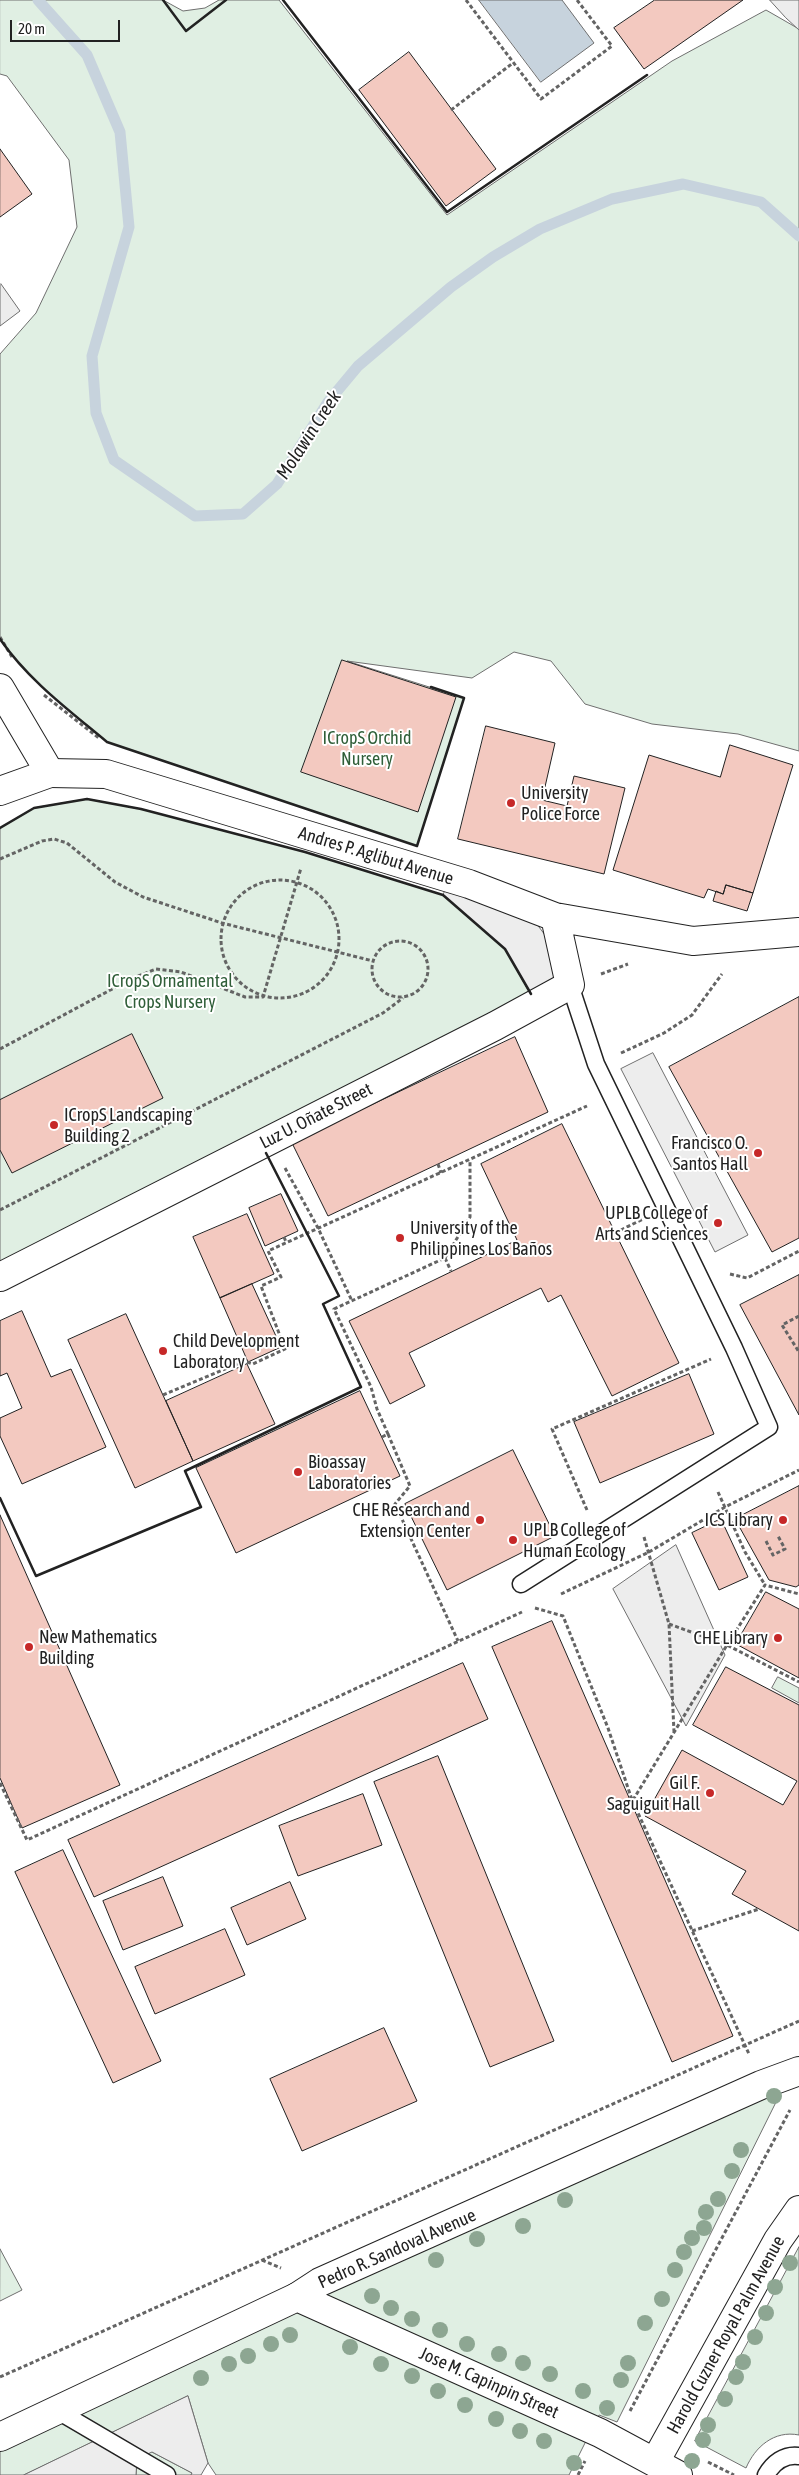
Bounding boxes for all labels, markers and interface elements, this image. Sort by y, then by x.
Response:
scale bar [12,10,122,42]
text: 20 m [18,20,45,37]
water label: Molawin Creek [272,386,346,484]
park label: ICropS Orchid Nursery [323,727,411,770]
place label: University Police Force [521,782,600,824]
marker: University Police Force [505,797,517,809]
street label: Andres P. Aglibut Avenue [296,822,456,890]
park label: ICropS Ornamental Crops Nursery [107,970,233,1012]
street label: Luz U. Oñate Street [256,1078,376,1154]
place label: ICropS Landscaping Building 2 [64,1104,192,1146]
marker: ICropS Landscaping Building 2 [48,1119,60,1131]
place label: Francisco O. Santos Hall [671,1132,748,1174]
marker: Francisco O. Santos Hall [752,1147,764,1159]
place label: UPLB College of Arts and Sciences [596,1202,708,1244]
place label: University of the Philippines Los Baños [410,1217,552,1260]
marker: UPLB College of Arts and Sciences [712,1217,724,1229]
marker: University of the Philippines Los Baños [394,1232,406,1244]
place label: Child Development Laboratory [173,1330,300,1372]
marker: Child Development Laboratory [157,1345,169,1357]
place label: Bioassay Laboratories [308,1451,391,1494]
marker: Bioassay Laboratories [292,1466,304,1478]
place label: CHE Research and Extension Center [352,1499,470,1542]
place label: ICS Library [705,1509,773,1531]
marker: CHE Research and Extension Center [474,1514,486,1526]
marker: ICS Library [777,1514,789,1526]
place label: UPLB College of Human Ecology [523,1519,626,1562]
marker: UPLB College of Human Ecology [507,1534,519,1546]
place label: New Mathematics Building [39,1626,157,1668]
place label: CHE Library [694,1627,768,1649]
marker: CHE Library [772,1632,784,1644]
marker: New Mathematics Building [23,1641,35,1653]
place label: Gil F. Saguiguit Hall [607,1772,700,1815]
marker: Gil F. Saguiguit Hall [704,1787,716,1799]
street label: Pedro R. Sandoval Avenue [315,2205,479,2293]
street label: Harold Cuzner Royal Palm Avenue [662,2232,790,2438]
street label: Jose M. Capinpin Street [416,2343,562,2423]

